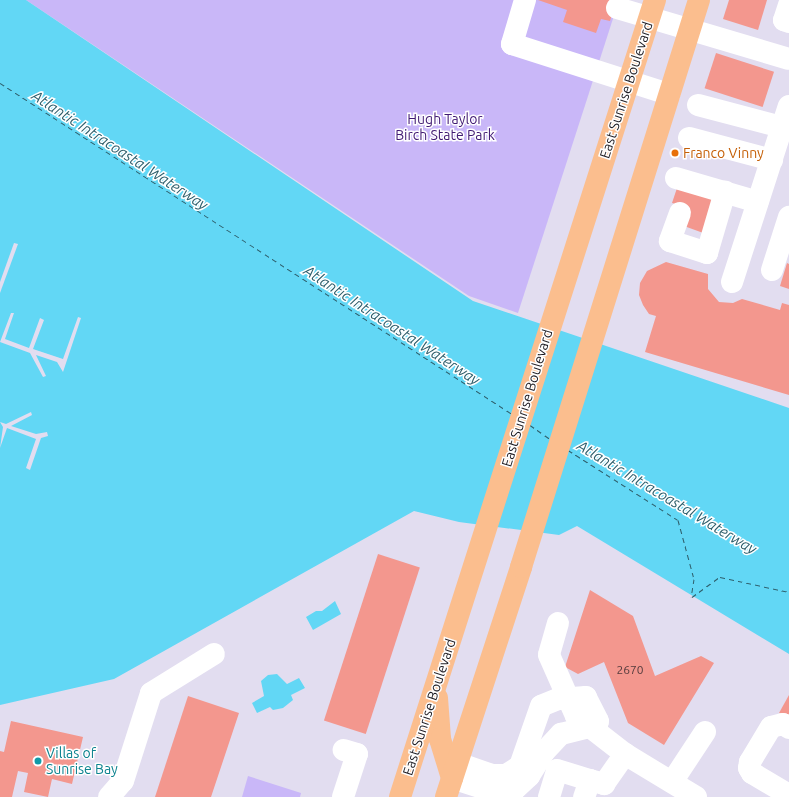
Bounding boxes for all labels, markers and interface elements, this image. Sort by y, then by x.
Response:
street label: East Sunrise Boulevard [596,19,656,161]
water label: Atlantic Intracoastal Waterway [29,86,211,214]
park label: Hugh Taylor Birch State Park [395,111,495,144]
place label: Franco Vinny [683,145,764,161]
marker: Franco Vinny [670,148,680,158]
water label: Atlantic Intracoastal Waterway [301,261,483,389]
street label: East Sunrise Boulevard [498,327,556,469]
water label: Atlantic Intracoastal Waterway [574,436,760,558]
street label: East Sunrise Boulevard [399,636,459,778]
house number: 2670 [616,663,644,677]
place label: Villas of Sunrise Bay [46,745,118,778]
marker: Villas of Sunrise Bay [33,756,43,766]

